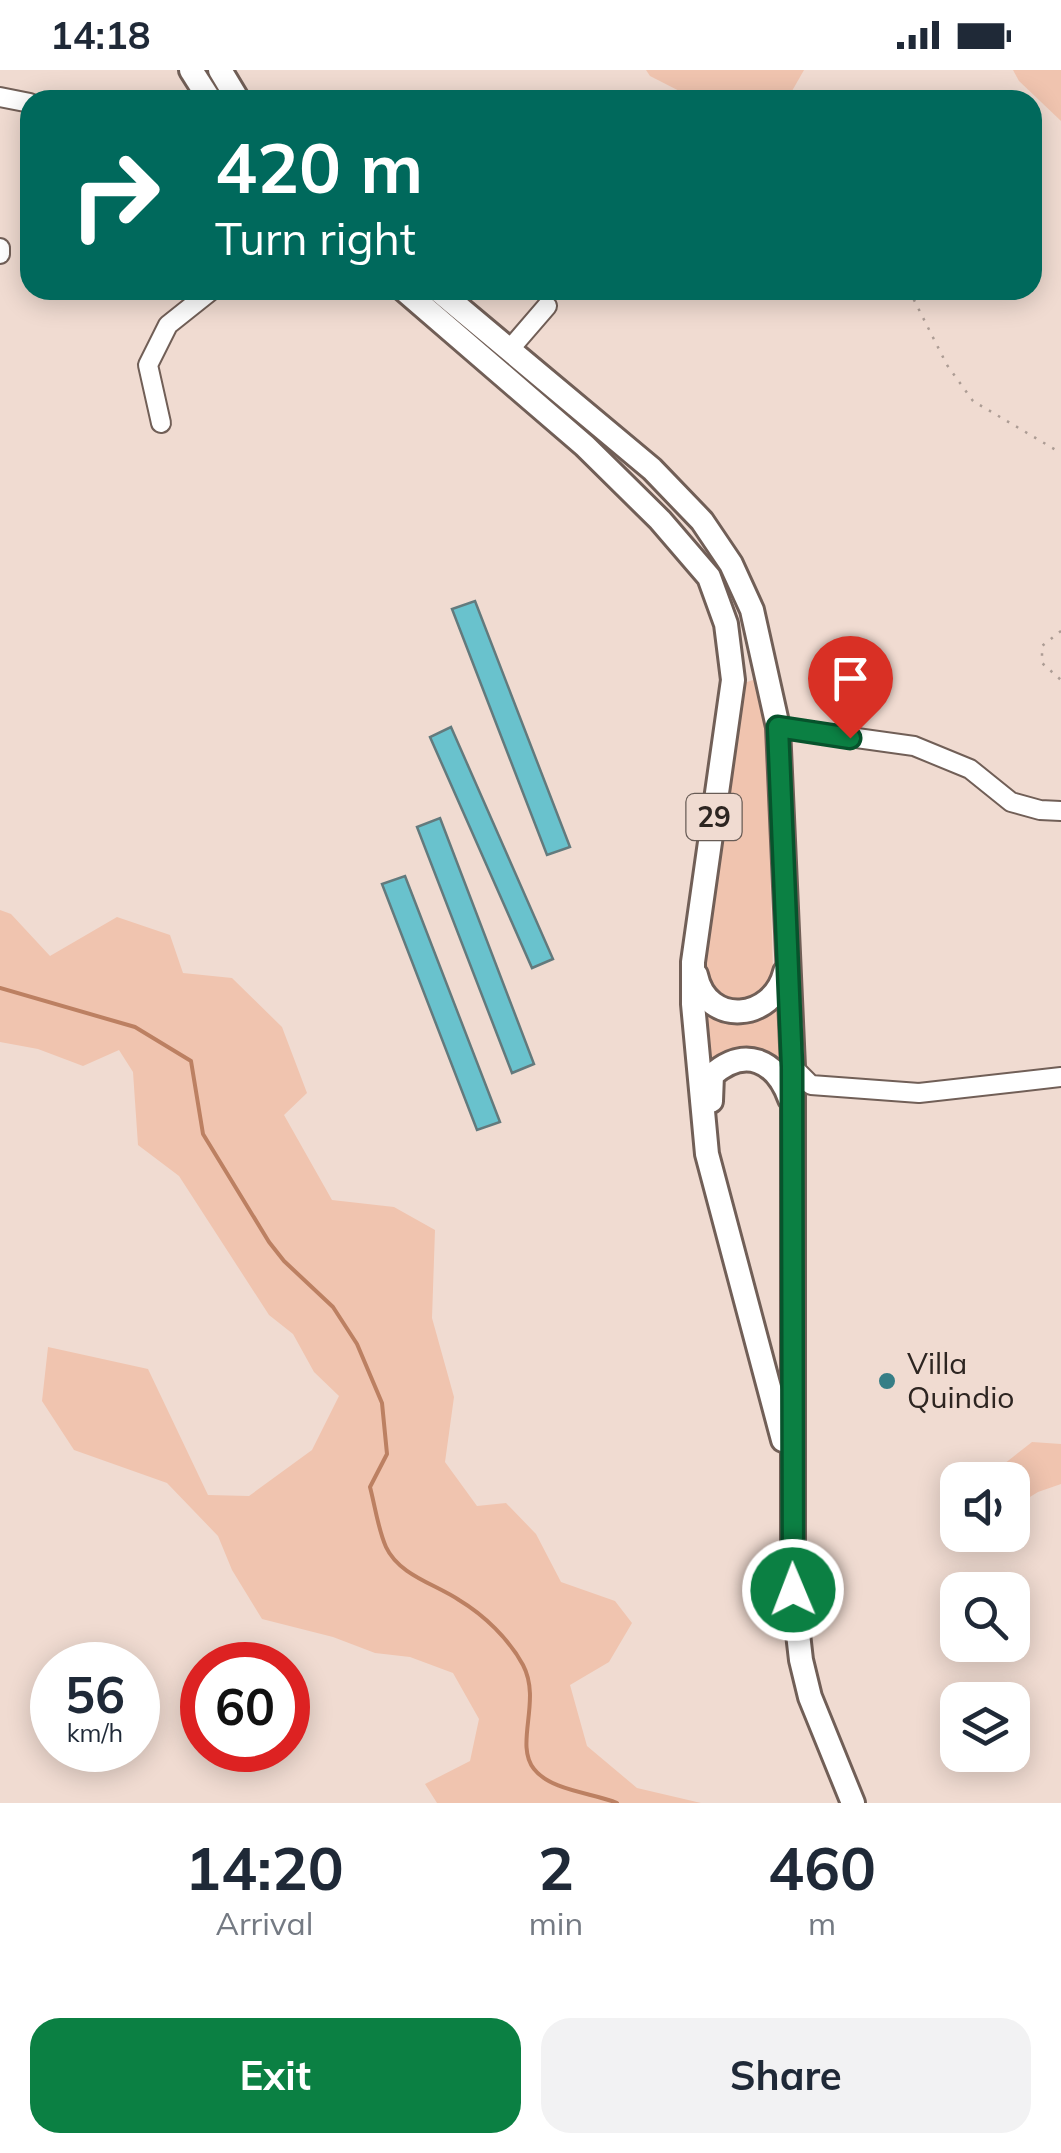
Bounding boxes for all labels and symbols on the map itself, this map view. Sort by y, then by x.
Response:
pin [808,636,893,739]
road number: 29 [686,794,742,840]
place label: Villa Quindio [907,1344,1014,1416]
marker: Villa Quindio [876,1370,898,1392]
position arrow [741,1538,845,1642]
speed limit sign: 60 [180,1642,310,1772]

